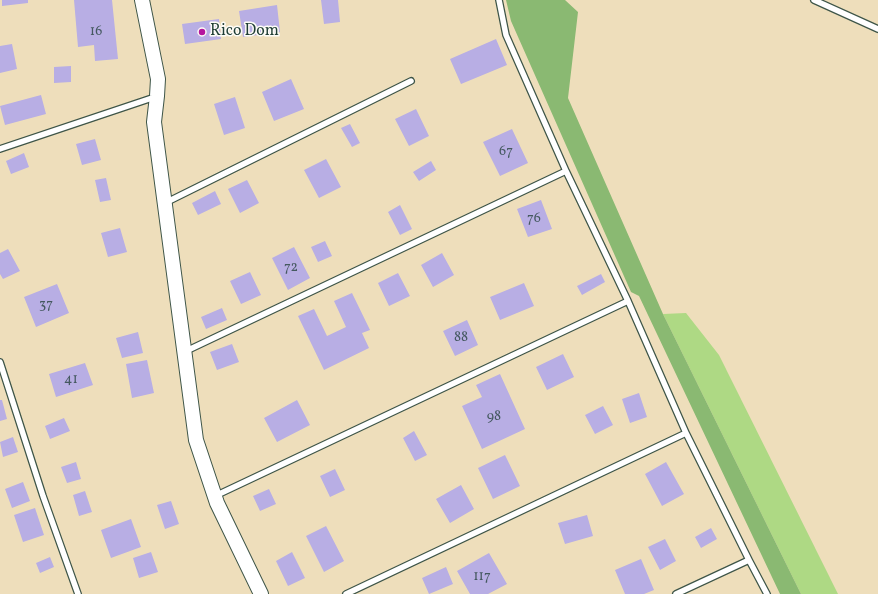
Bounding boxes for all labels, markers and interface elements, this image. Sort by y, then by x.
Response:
place label: Rico Dom [210,22,279,42]
house number: 16 [90,24,102,40]
marker: Rico Dom [197,27,207,37]
house number: 67 [499,144,513,160]
house number: 76 [527,211,541,227]
house number: 72 [284,260,298,276]
house number: 37 [39,297,53,313]
house number: 88 [454,330,468,346]
house number: 41 [64,372,78,388]
house number: 98 [487,409,501,425]
house number: 117 [473,569,491,585]

